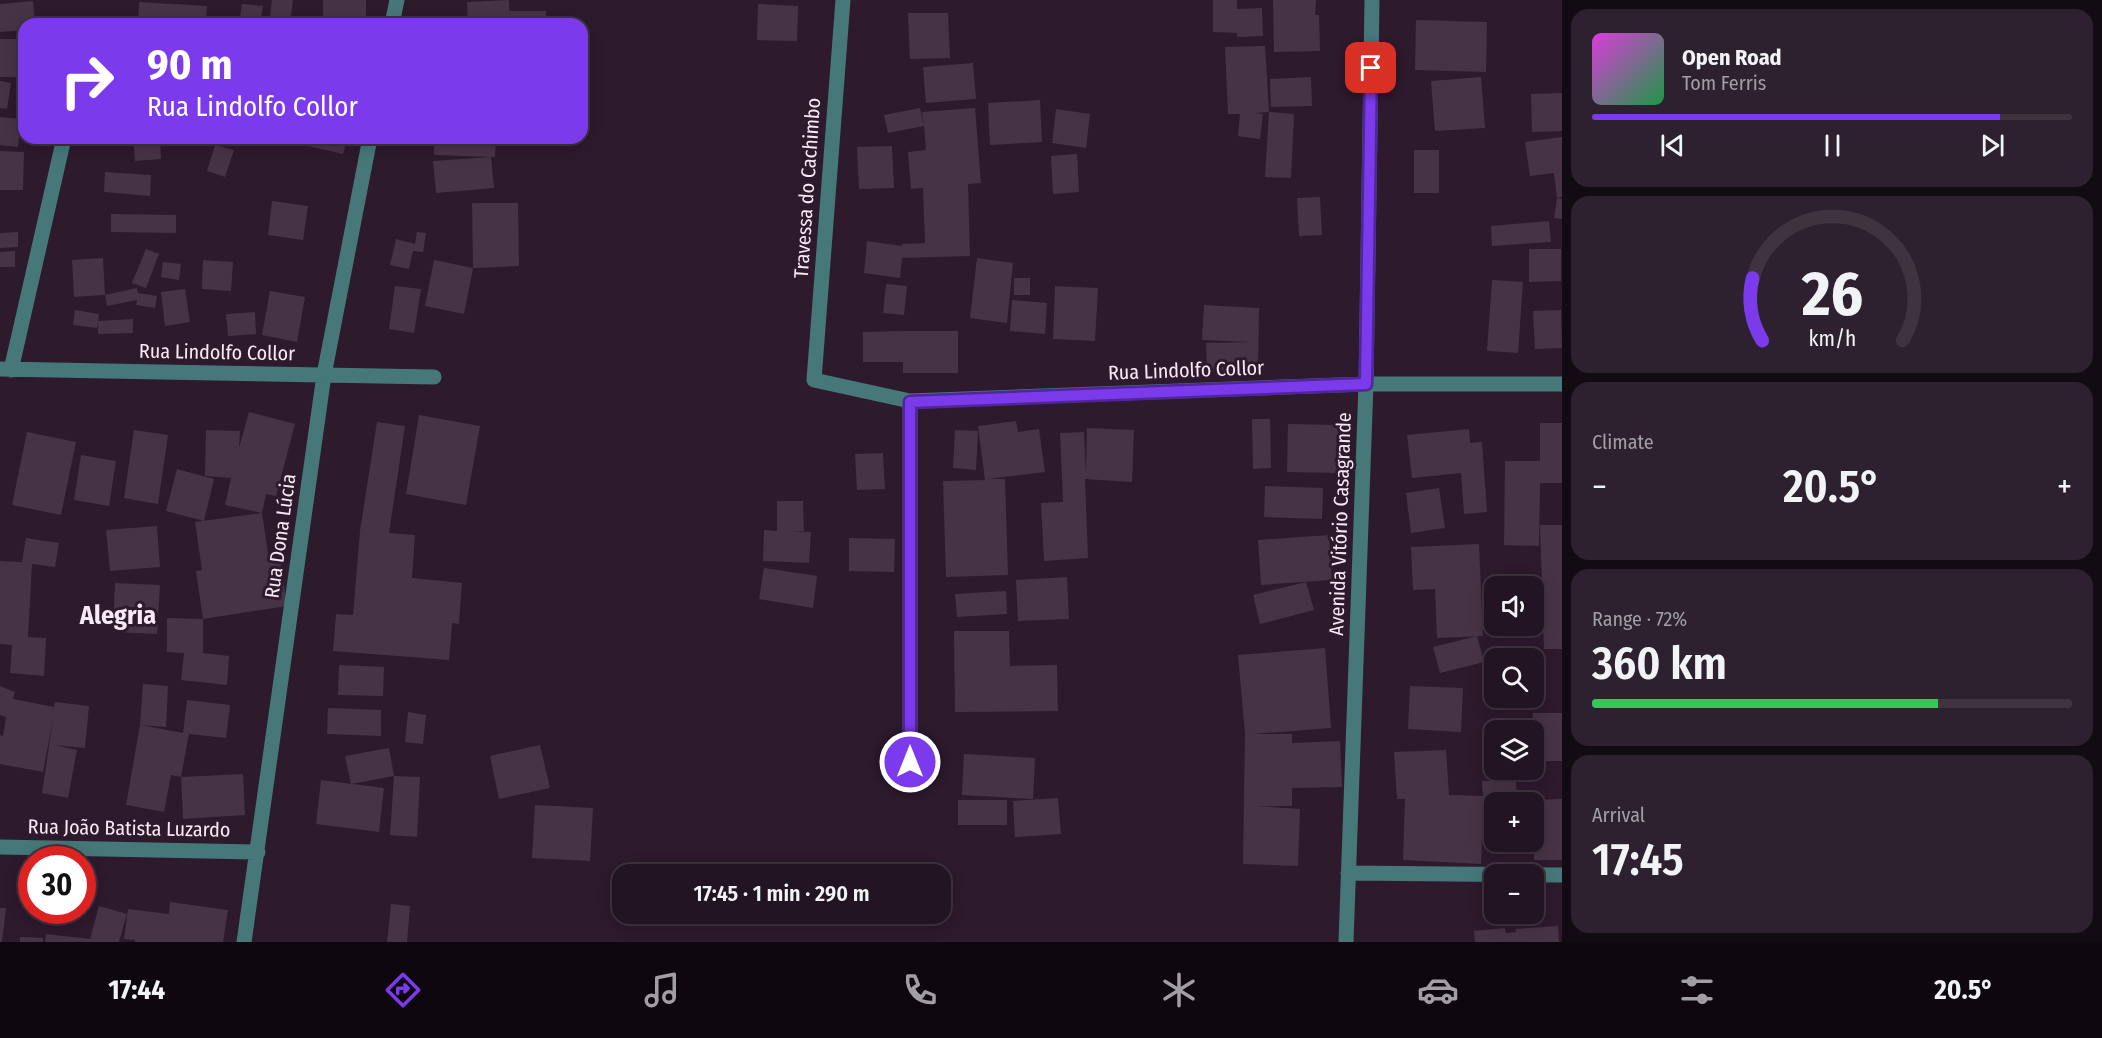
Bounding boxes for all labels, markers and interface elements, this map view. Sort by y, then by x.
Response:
text: 90 m [147,40,232,90]
icon: right [48,42,126,120]
pin [1345,42,1396,93]
text: Open Road [1682,44,1782,71]
icon: arrive [1354,51,1387,84]
text: Tom Ferris [1682,71,1766,95]
text: Rua Lindolfo Collor [147,91,358,123]
street label: Travessa do Cachimbo [789,97,825,279]
icon: previous [1656,129,1689,162]
icon: pause [1816,129,1849,162]
icon: next [1976,129,2009,162]
text: 26 [1800,258,1863,333]
text: km/h [1808,327,1856,353]
street label: Rua Lindolfo Collor [139,339,295,365]
street label: Rua Lindolfo Collor [1108,355,1264,385]
street label: Avenida Vitório Casagrande [1324,412,1356,636]
text: Climate [1592,430,1654,454]
text: 20.5° [1783,460,1881,514]
text: − [1592,467,1607,507]
text: + [2057,467,2072,507]
street label: Rua Dona Lúcia [259,472,301,600]
map controls [1484,576,1544,924]
button: sound [1484,576,1544,636]
district label: Alegria [79,600,156,631]
text: Range · 72% [1592,607,1687,631]
text: 360 km [1592,637,1727,691]
button: search [1484,648,1544,708]
button: layers [1484,720,1544,780]
position arrow [878,730,942,794]
button: + [1484,792,1544,852]
text: Arrival [1592,803,1645,827]
street label: Rua João Batista Luzardo [28,814,230,842]
text: 17:45 [1592,833,1684,887]
speed limit sign: 30 [18,846,96,924]
button: − [1484,864,1544,924]
text: 17:45 · 1 min · 290 m [693,880,870,907]
icon: directions [382,969,424,1011]
icon: music [641,969,683,1011]
icon: phone [899,969,941,1011]
icon: climate [1158,969,1200,1011]
icon: car [1417,969,1459,1011]
icon: filters [1676,969,1718,1011]
text: 17:44 [108,974,165,1006]
text: 20.5° [1934,974,1994,1006]

